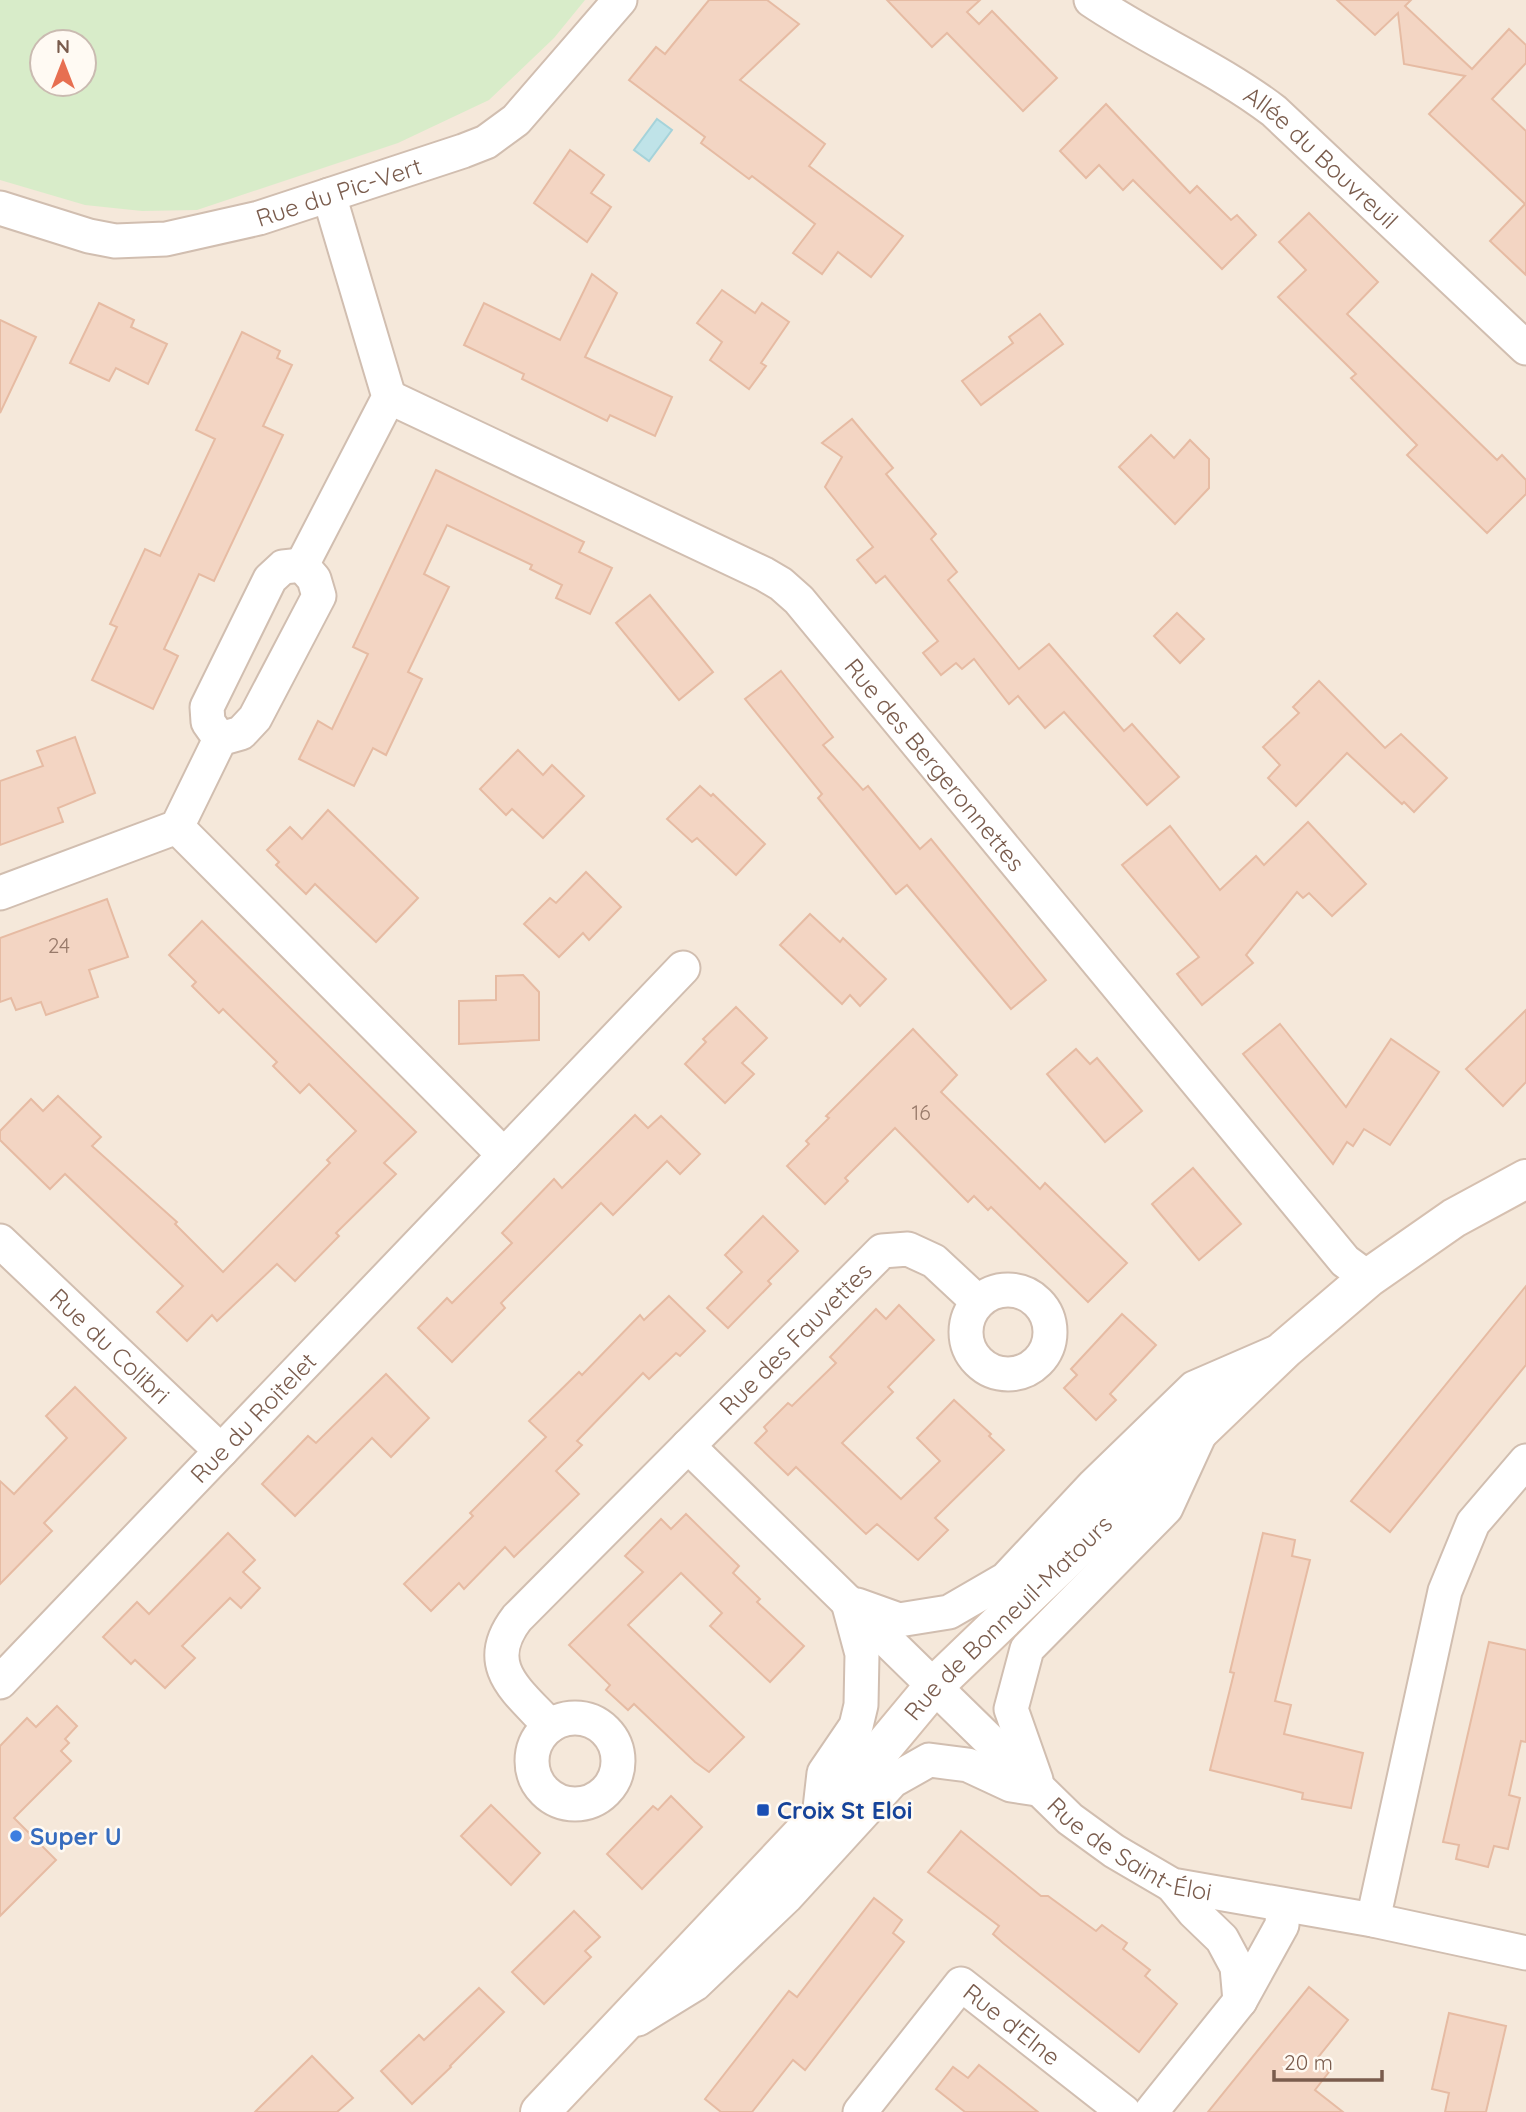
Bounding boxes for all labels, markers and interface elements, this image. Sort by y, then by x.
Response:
north arrow [28,28,98,98]
text: N [56,34,70,58]
street label: Allée du Bouvreuil [1238,79,1404,235]
street label: Rue du Pic-Vert [252,151,425,233]
street label: Rue des Bergeronnettes [838,652,1032,877]
house number: 24 [48,932,70,958]
house number: 16 [911,1099,931,1125]
street label: Rue des Fauvettes [713,1256,878,1421]
street label: Rue du Colibri [44,1282,177,1410]
street label: Rue du Roitelet [184,1346,322,1489]
street label: Rue de Bonneuil-Matours [897,1508,1118,1726]
street label: Rue de Saint-Éloi [1041,1790,1214,1907]
place label: Croix St Eloi [777,1795,912,1825]
marker: Croix St Eloi [755,1802,771,1818]
place label: Super U [30,1821,122,1851]
marker: Super U [8,1828,24,1844]
street label: Rue d'Elne [957,1977,1067,2072]
scale bar [1274,2038,1382,2082]
text: 20 m [1284,2049,1333,2075]

